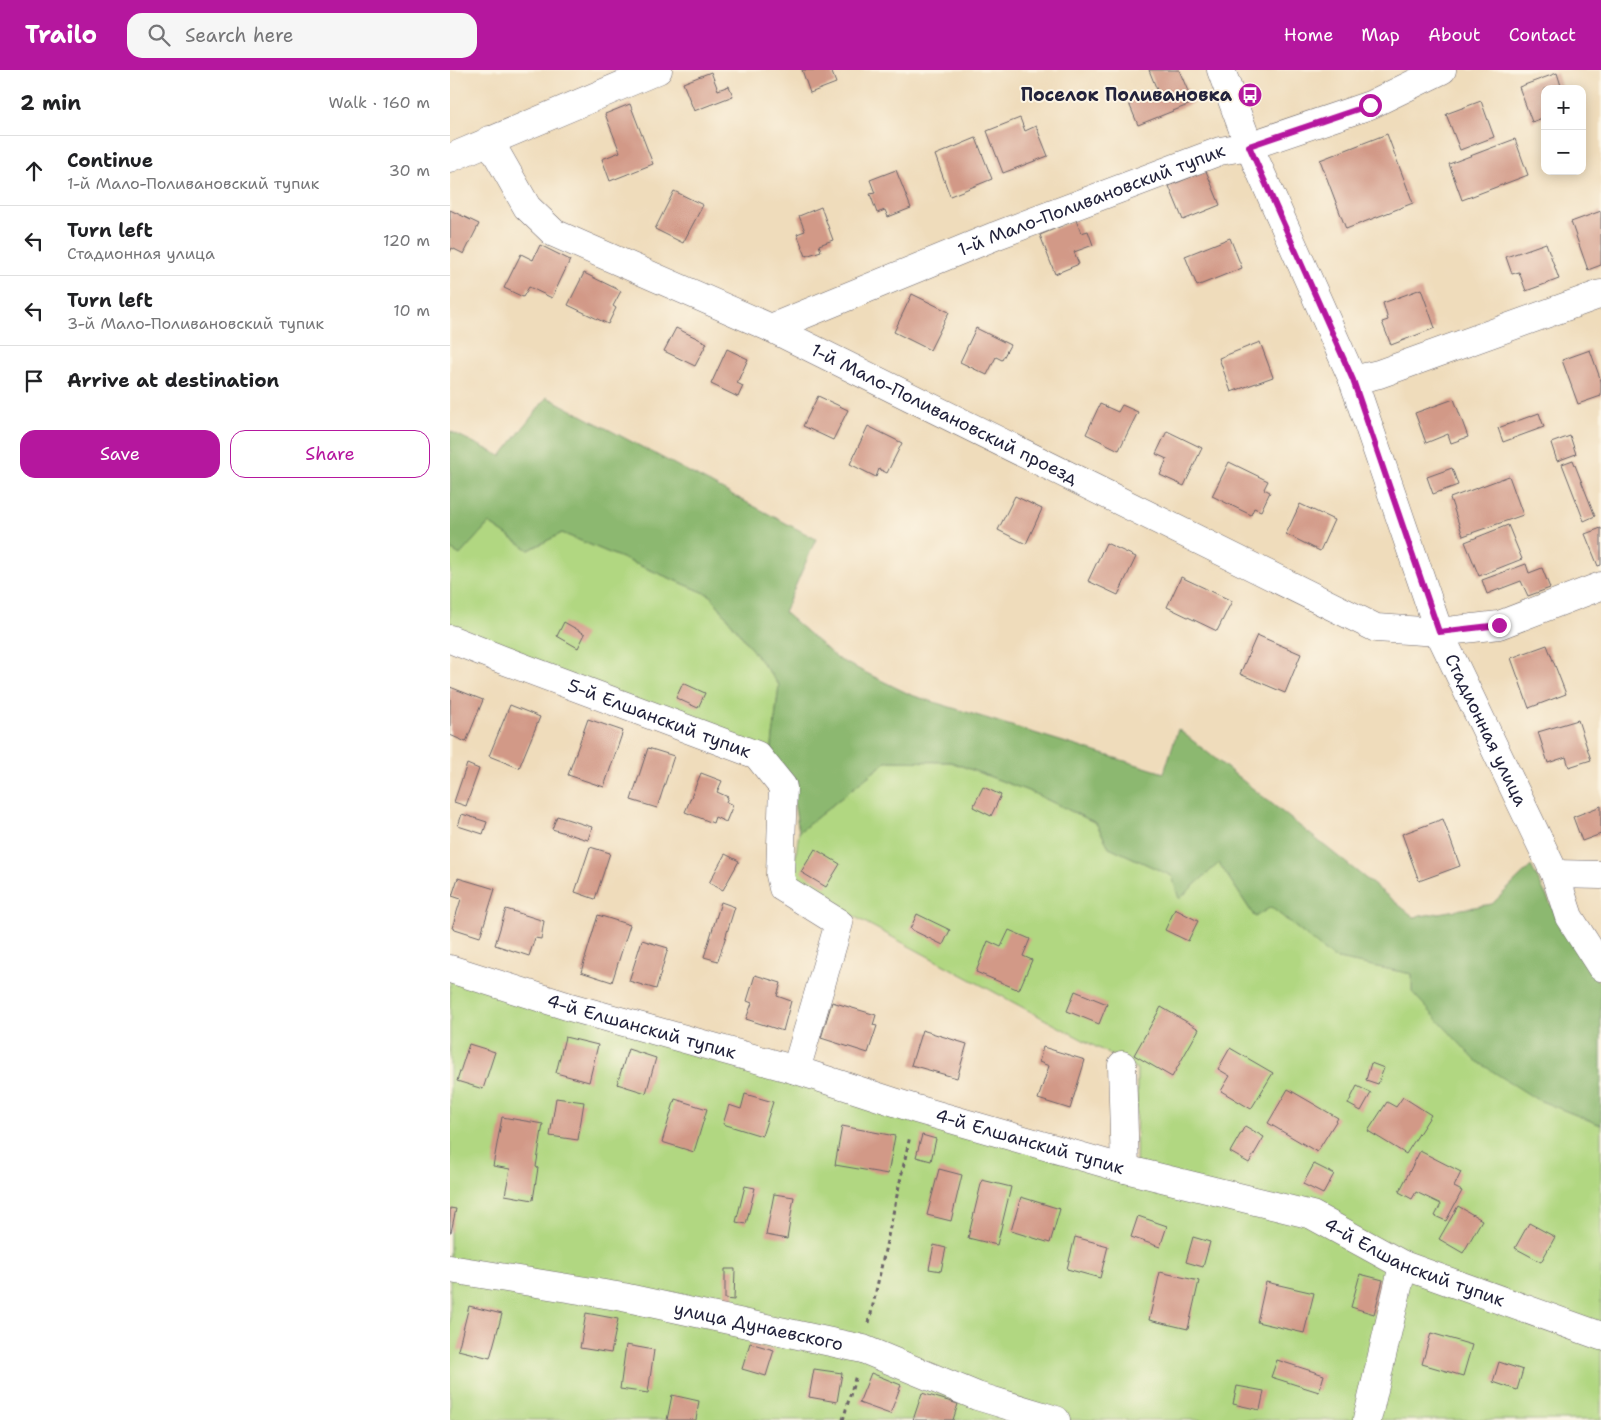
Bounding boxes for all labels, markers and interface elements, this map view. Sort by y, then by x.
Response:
search box [127,13,477,58]
text: Trailo [25,19,97,51]
icon: search [145,21,173,49]
text: Search here [185,23,294,48]
text: Home [1284,23,1333,47]
text: Map [1361,23,1400,47]
text: About [1428,23,1481,47]
text: Contact [1509,23,1576,47]
bus stop icon: Поселок Поливановка [1237,82,1263,108]
place label: Поселок Поливановка [1021,83,1233,107]
map controls [1541,85,1586,175]
button: + [1541,85,1586,130]
text: 2 min [20,89,81,117]
text: Walk · 160 m [329,92,430,113]
route start [1359,94,1382,117]
button: − [1541,130,1586,175]
street label: 1-й Мало-Поливановский тупик [954,138,1229,262]
text: Continue [67,148,153,173]
icon: ahead [20,157,48,185]
text: 30 m [389,160,430,181]
text: 1-й Мало-Поливановский тупик [67,173,319,194]
text: Turn left [67,218,153,243]
icon: left [20,227,48,255]
text: 120 m [383,230,430,251]
text: Стадионная улица [67,243,215,264]
text: Turn left [67,288,153,313]
icon: left [20,297,48,325]
text: 10 m [393,300,430,321]
text: 3-й Мало-Поливановский тупик [67,313,324,334]
street label: 1-й Мало-Поливановский проезд [807,338,1082,490]
icon: arrive [20,367,48,395]
text: Arrive at destination [67,368,279,393]
button: Save [20,430,220,478]
button: Share [230,430,430,478]
route end [1488,614,1511,637]
street label: Стадионная улица [1439,650,1533,810]
street label: 5-й Елшанский тупик [564,673,755,764]
street label: 4-й Елшанский тупик [544,988,739,1065]
street label: 4-й Елшанский тупик [933,1103,1127,1180]
street label: 4-й Елшанский тупик [1320,1212,1508,1313]
street label: улица Дунаевского [672,1296,845,1356]

